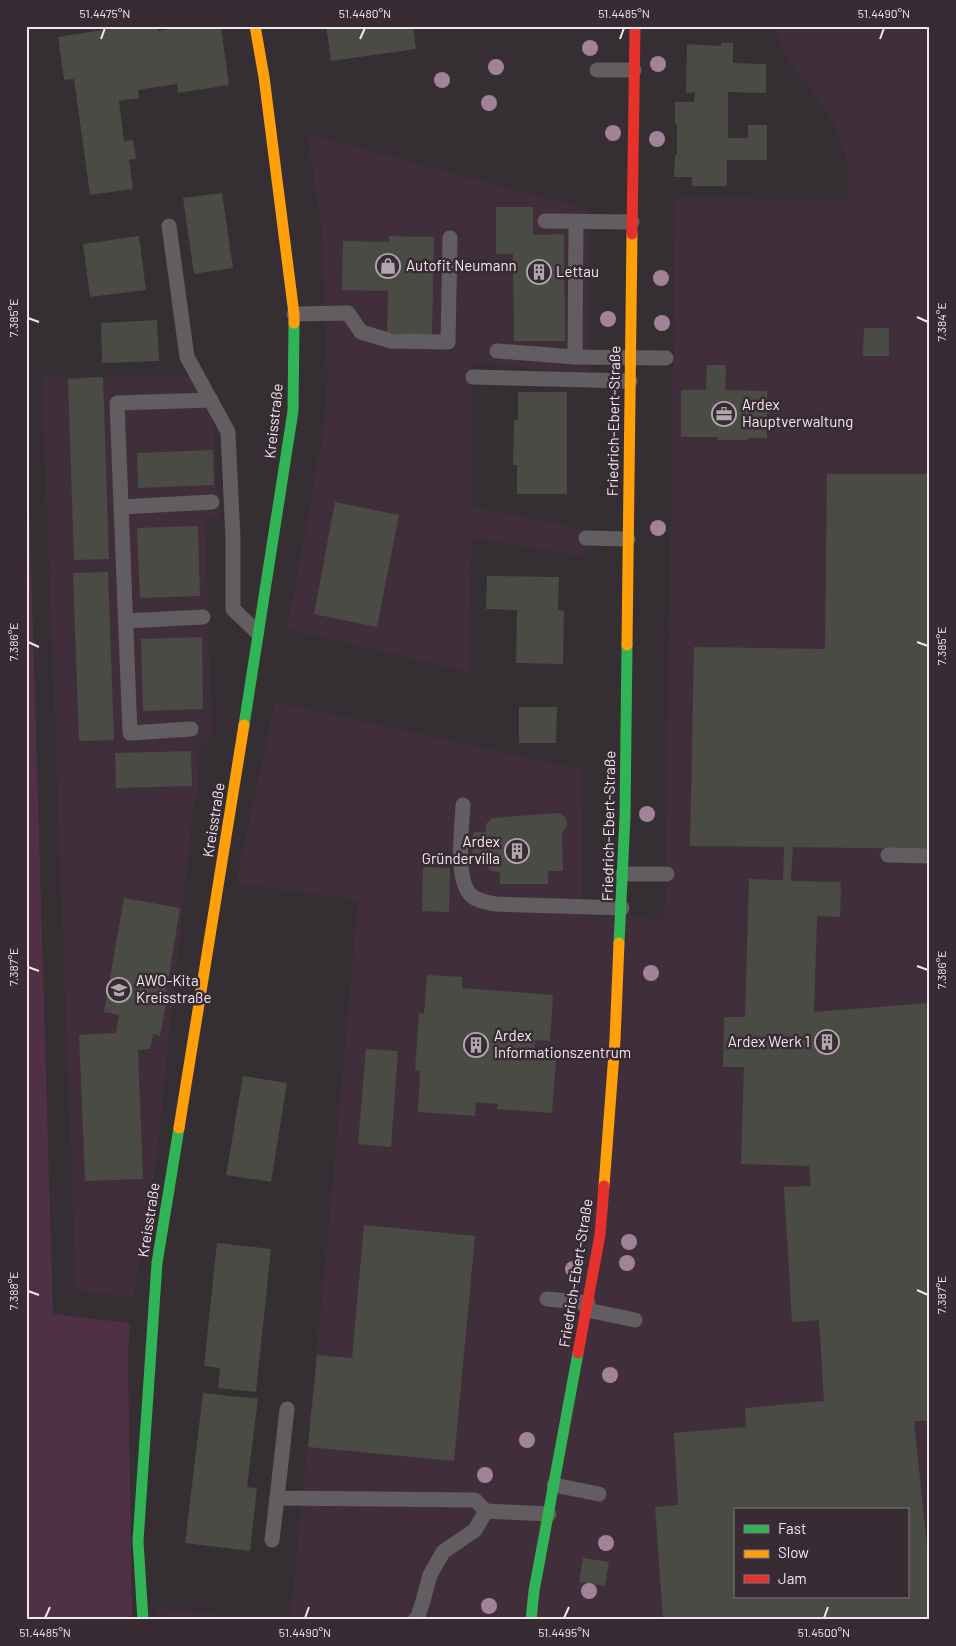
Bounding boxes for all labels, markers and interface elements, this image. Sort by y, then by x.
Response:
text: 51.4475°N [80,6,130,20]
text: 51.4480°N [339,6,391,20]
text: 51.4485°N [598,6,650,20]
text: 51.4490°N [858,6,910,20]
shop icon: Autofit Neumann [375,253,401,279]
place label: Autofit Neumann [406,256,517,274]
building icon: Lettau [526,259,552,285]
place label: Lettau [556,262,599,280]
text: 7.385°E [6,299,20,337]
text: 7.384°E [934,302,948,342]
street label: Friedrich-Ebert-Straße [603,346,623,496]
street label: Kreisstraße [260,382,286,459]
place label: Ardex Hauptverwaltung [742,395,853,430]
office icon: Ardex Hauptverwaltung [711,401,737,427]
text: 7.386°E [6,623,20,661]
text: 7.385°E [934,627,948,665]
street label: Friedrich-Ebert-Straße [598,751,618,901]
street label: Kreisstraße [198,781,228,859]
place label: Ardex Gründervilla [422,832,500,867]
building icon: Ardex Gründervilla [504,838,530,864]
text: 7.387°E [6,948,20,986]
text: 7.386°E [934,951,948,989]
place label: AWO-Kita Kreisstraße [136,971,211,1006]
school or university icon: AWO-Kita Kreisstraße [106,977,132,1003]
place label: Ardex Informationszentrum [494,1026,631,1061]
building icon: Ardex Werk 1 [814,1029,840,1055]
building icon: Ardex Informationszentrum [463,1032,489,1058]
place label: Ardex Werk 1 [728,1032,810,1050]
street label: Kreisstraße [133,1181,163,1259]
street label: Friedrich-Ebert-Straße [554,1197,596,1349]
text: 7.388°E [6,1272,20,1311]
text: 7.387°E [934,1276,948,1314]
legend [734,1508,908,1598]
text: Fast [778,1519,806,1537]
text: Slow [778,1543,809,1561]
text: Jam [778,1569,807,1587]
text: 51.4485°N [19,1625,71,1639]
text: 51.4490°N [279,1625,331,1639]
text: 51.4495°N [538,1625,590,1639]
text: 51.4500°N [798,1625,850,1639]

